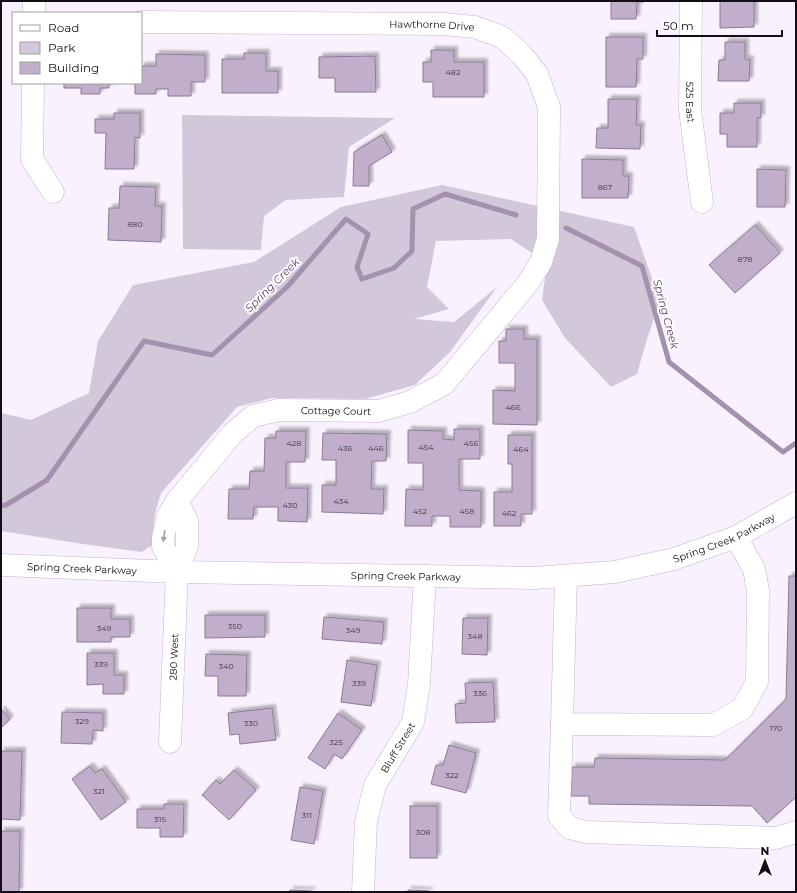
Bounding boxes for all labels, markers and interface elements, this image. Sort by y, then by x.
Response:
legend [12,12,142,84]
scale bar [657,12,782,38]
street label: Hawthorne Drive [389,17,475,33]
text: 50 m [663,18,694,33]
text: Road [48,20,79,35]
text: Park [48,40,76,55]
text: Building [48,60,99,75]
house number: 482 [445,67,461,77]
street label: 525 East [683,81,698,123]
house number: 867 [598,182,613,192]
house number: 880 [127,219,143,229]
water label: Spring Creek [242,254,303,315]
house number: 878 [738,254,752,264]
water label: Spring Creek [650,278,682,351]
house number: 466 [505,402,521,412]
street label: Cottage Court [301,404,371,418]
house number: 428 [287,438,301,448]
house number: 456 [464,438,478,448]
house number: 454 [418,442,434,452]
house number: 436 [338,443,352,453]
house number: 446 [368,443,384,453]
house number: 464 [513,444,529,454]
house number: 434 [334,496,349,506]
house number: 430 [283,500,297,510]
house number: 452 [413,506,428,516]
house number: 458 [460,506,474,516]
house number: 462 [502,508,517,518]
street label: Spring Creek Parkway [671,510,777,565]
one-way arrow [161,530,167,543]
street label: Spring Creek Parkway [27,560,138,577]
street label: Spring Creek Parkway [351,568,461,583]
house number: 350 [228,621,242,631]
house number: 349 [97,623,111,633]
house number: 349 [346,625,360,635]
house number: 348 [468,631,482,641]
street label: 280 West [166,633,181,681]
house number: 339 [94,659,108,669]
house number: 340 [218,661,234,671]
house number: 339 [352,678,366,688]
house number: 336 [473,688,487,698]
house number: 329 [75,716,89,726]
house number: 330 [244,718,258,728]
street label: Bluff Street [377,720,418,775]
house number: 170 [770,723,782,733]
house number: 325 [329,737,343,747]
house number: 322 [445,770,459,780]
house number: 321 [93,786,105,796]
house number: 311 [302,810,312,820]
house number: 315 [154,814,166,824]
house number: 308 [416,827,430,837]
north arrow [745,841,785,881]
text: N [761,844,769,858]

